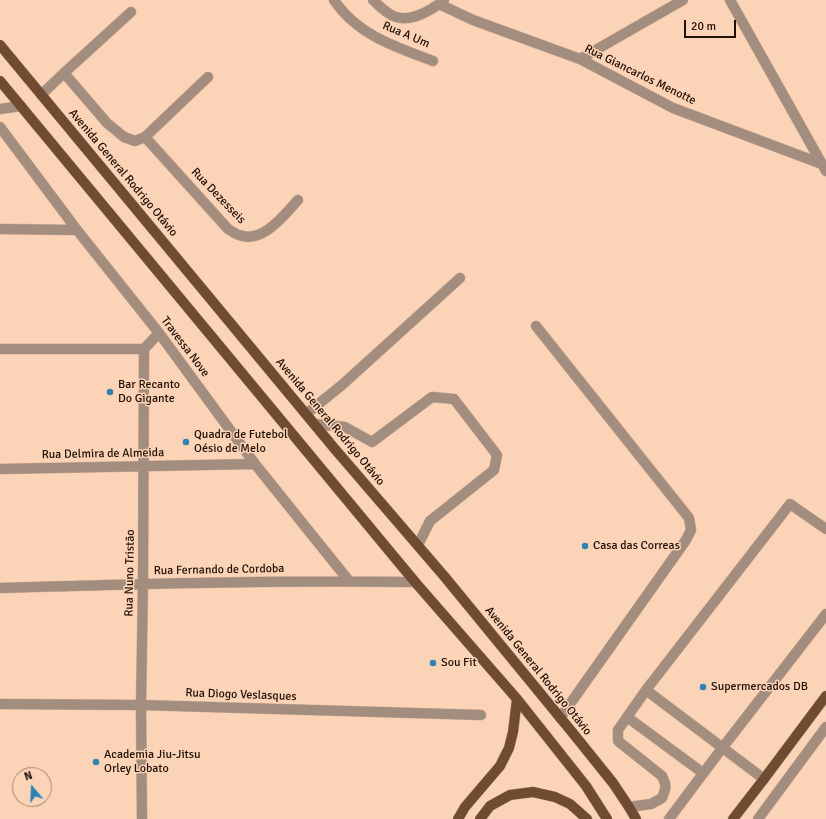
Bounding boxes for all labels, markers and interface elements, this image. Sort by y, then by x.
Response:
scale bar [686,12,738,38]
street label: Rua A Um [380,19,432,51]
text: 20 m [691,19,716,34]
street label: Rua Giancarlos Menotte [582,42,698,108]
street label: Avenida General Rodrigo Otávio [66,106,180,240]
street label: Rua Dezesseis [188,165,248,227]
street label: Travessa Nove [158,314,212,380]
street label: Avenida General Rodrigo Otávio [273,355,387,489]
place label: Bar Recanto Do Gigante [118,378,180,406]
marker: Bar Recanto Do Gigante [105,387,115,397]
place label: Quadra de Futebol Oésio de Melo [194,428,288,456]
marker: Quadra de Futebol Oésio de Melo [181,437,191,447]
street label: Rua Delmira de Almeida [42,446,164,462]
street label: Rua Nuno Tristão [122,529,138,617]
place label: Casa das Correas [593,539,680,553]
marker: Casa das Correas [580,541,590,551]
street label: Rua Fernando de Cordoba [154,562,284,578]
street label: Avenida General Rodrigo Otávio [482,604,594,738]
place label: Sou Fit [441,656,477,670]
marker: Sou Fit [428,658,438,668]
place label: Supermercados DB [711,680,808,694]
marker: Supermercados DB [698,682,708,692]
street label: Rua Diogo Veslasques [185,686,297,704]
place label: Academia Jiu-Jitsu Orley Lobato [104,748,201,776]
marker: Academia Jiu-Jitsu Orley Lobato [91,757,101,767]
north arrow [12,767,52,807]
text: N [23,769,34,784]

